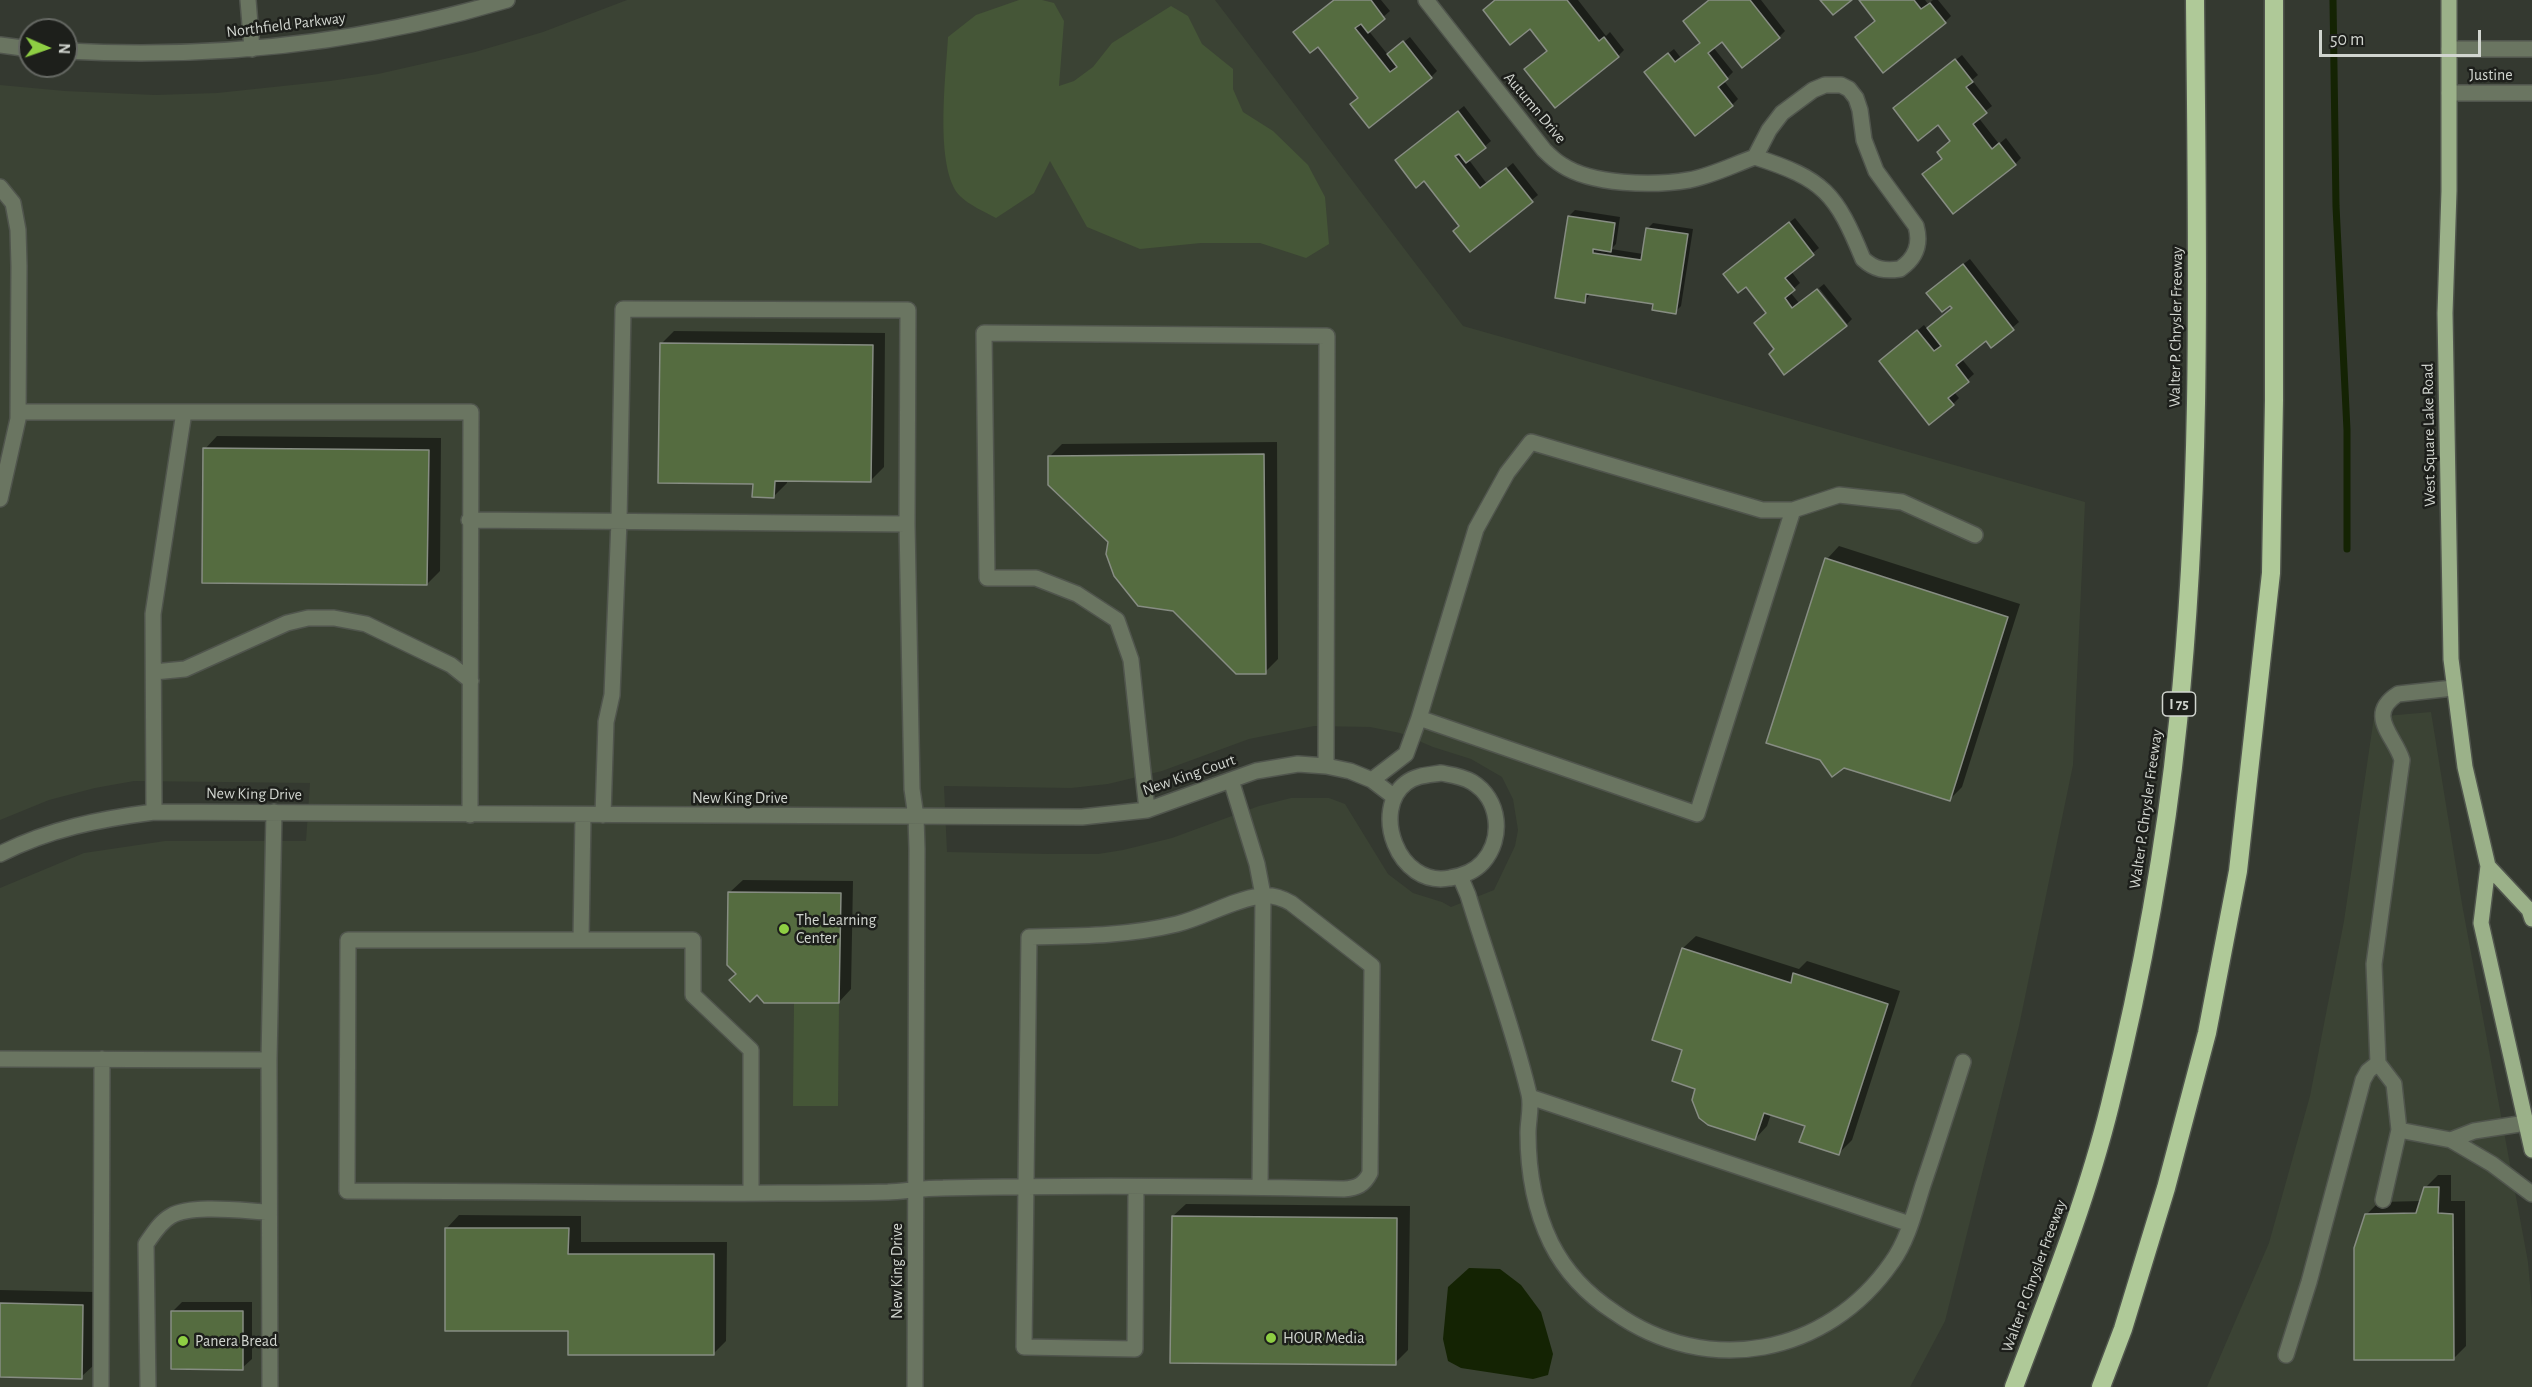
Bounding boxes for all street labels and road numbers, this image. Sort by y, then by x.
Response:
street label: Northfield Parkway [225,8,347,42]
street label: Justine [2469,65,2513,85]
street label: Autumn Drive [1500,69,1570,147]
street label: Walter P. Chrysler Freeway [2165,246,2187,408]
street label: West Square Lake Road [2418,363,2440,507]
road number: I 75 [2162,692,2196,716]
street label: Walter P. Chrysler Freeway [2125,728,2167,890]
street label: New King Court [1140,750,1238,800]
street label: New King Drive [206,784,302,804]
street label: New King Drive [692,788,788,808]
street label: Walter P. Chrysler Freeway [1997,1197,2071,1355]
street label: New King Drive [887,1223,907,1319]

